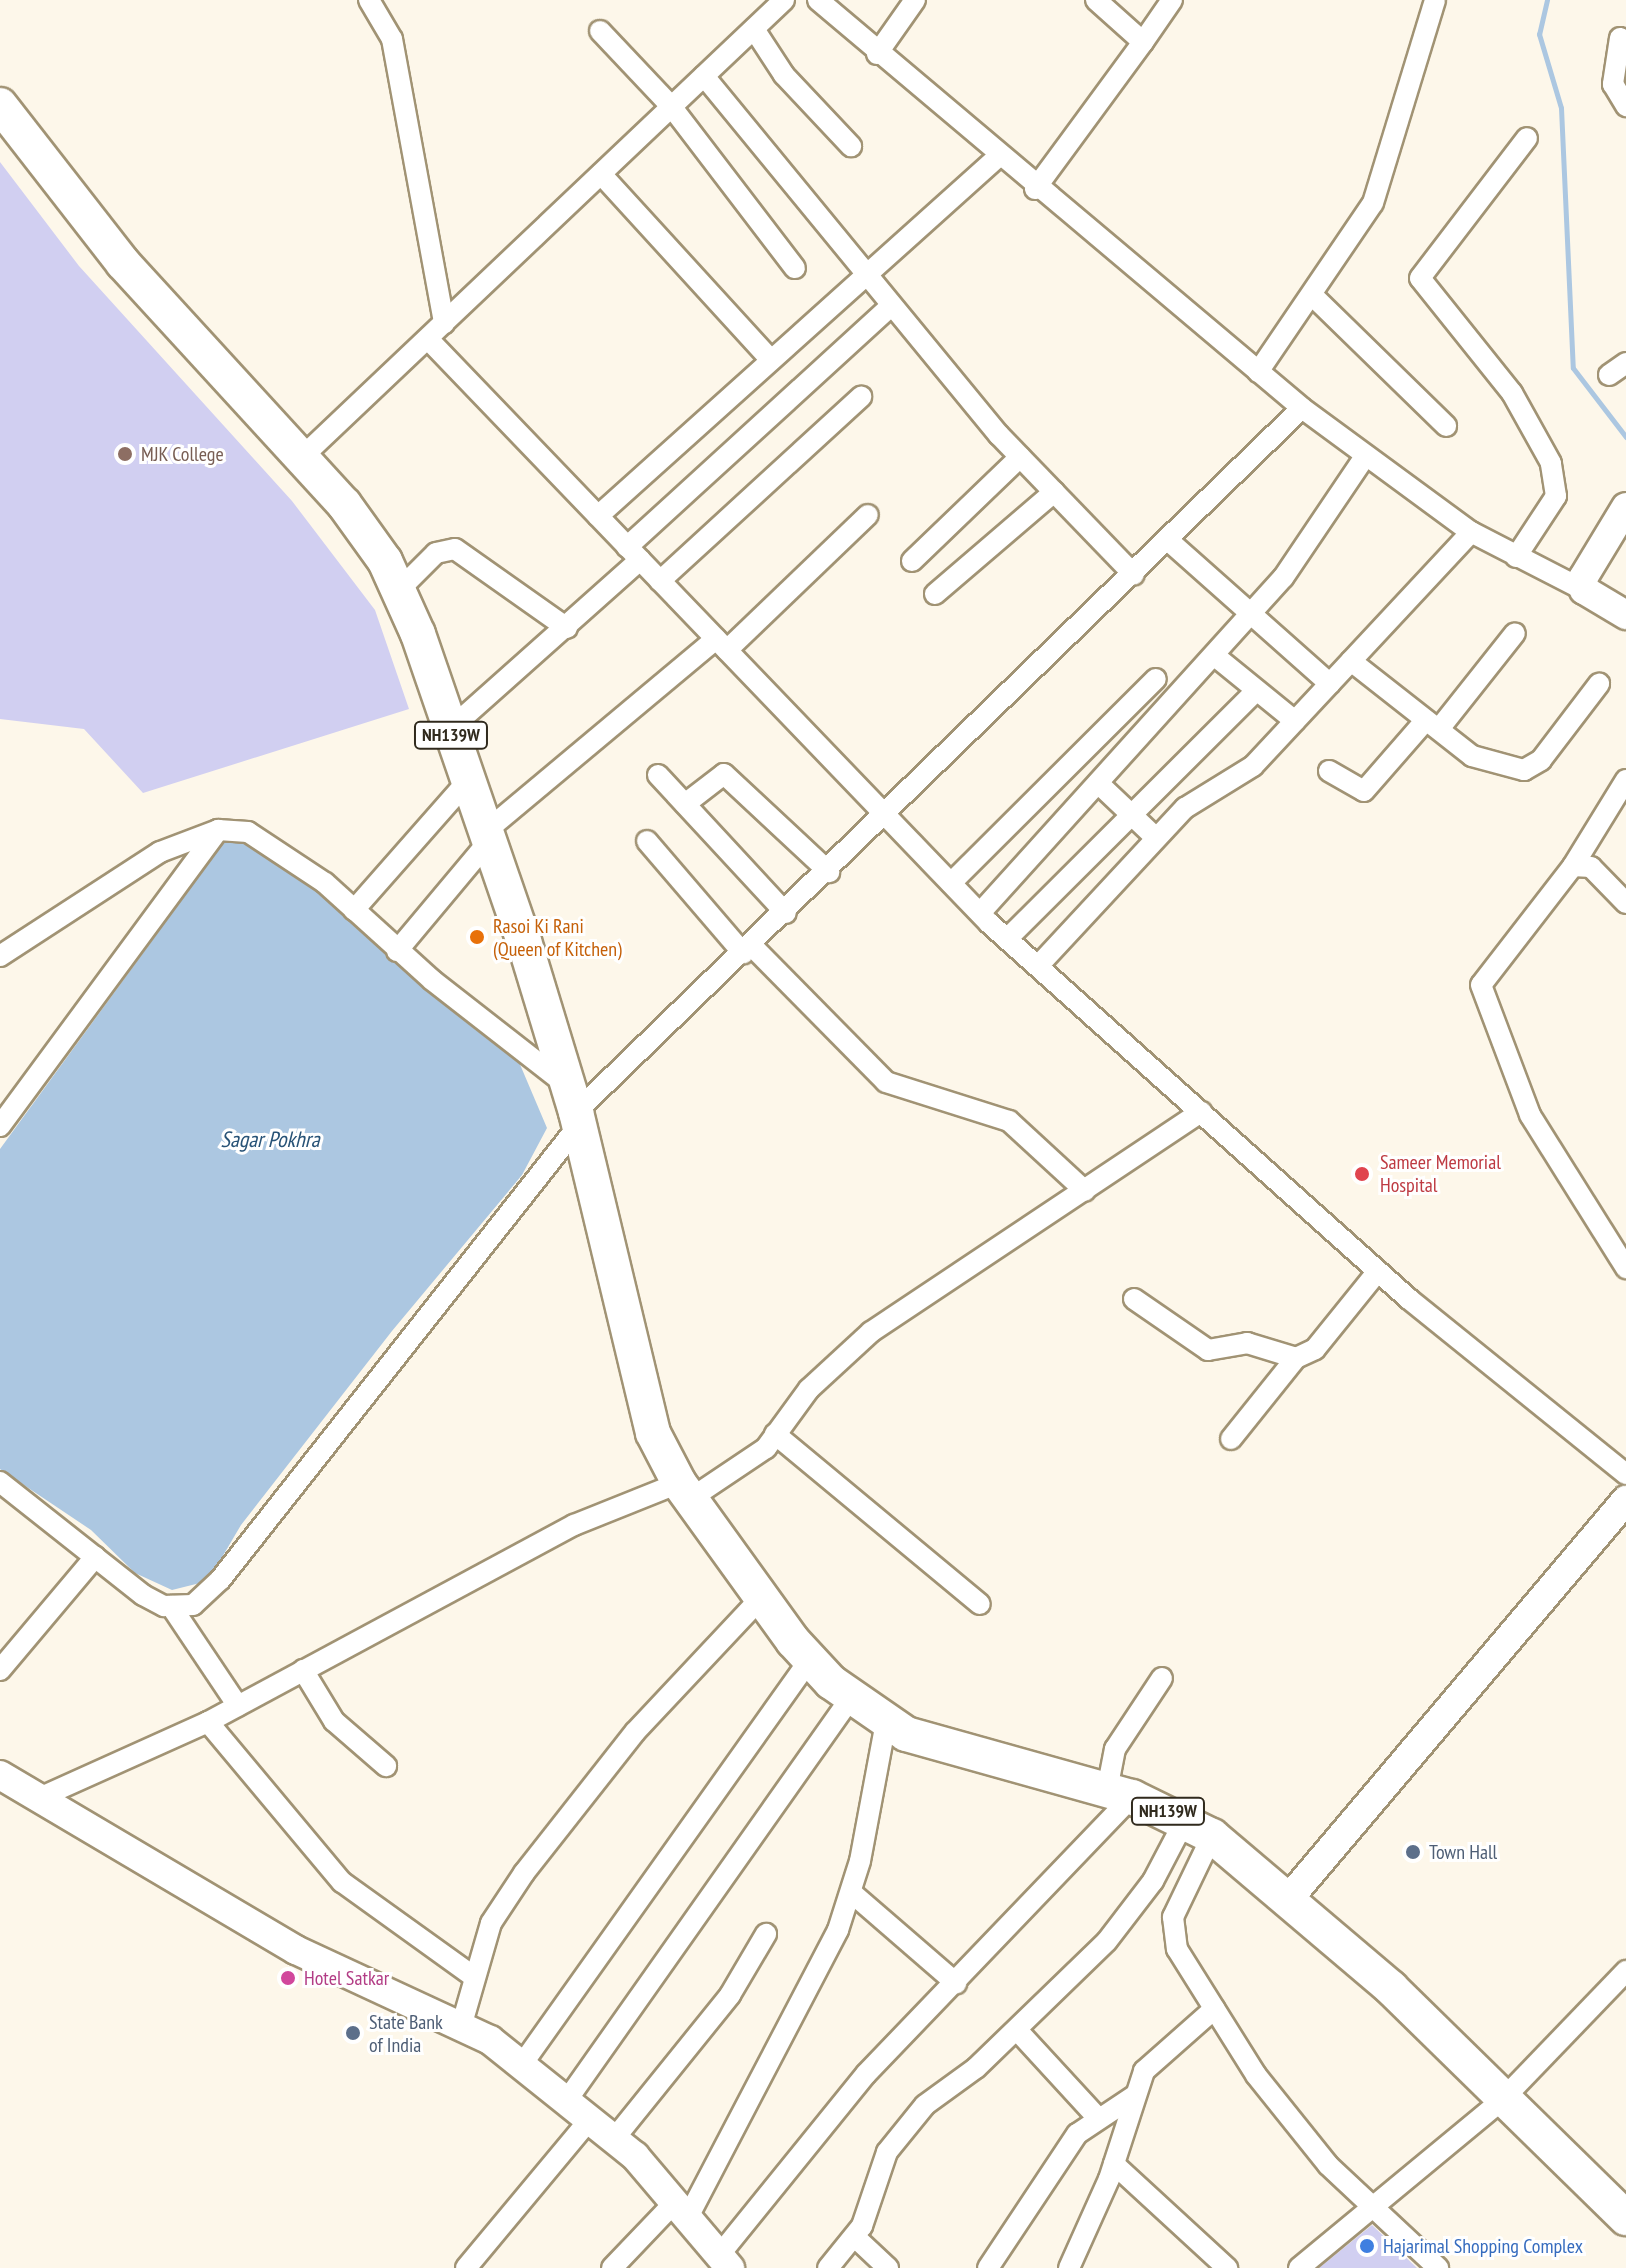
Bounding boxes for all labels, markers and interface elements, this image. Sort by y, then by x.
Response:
place label: MJK College [141,442,224,466]
marker: MJK College [116,445,134,463]
road number: NH139W [413,721,489,749]
place label: Rasoi Ki Rani (Queen of Kitchen) [493,914,622,961]
marker: Rasoi Ki Rani (Queen of Kitchen) [468,928,486,946]
water label: Sagar Pokhra [220,1127,320,1153]
place label: Sameer Memorial Hospital [1380,1150,1501,1197]
marker: Sameer Memorial Hospital [1351,1163,1373,1185]
road number: NH139W [1130,1797,1206,1825]
place label: Town Hall [1429,1840,1497,1864]
marker: Town Hall [1404,1843,1422,1861]
place label: Hotel Satkar [304,1966,389,1990]
marker: Hotel Satkar [279,1969,297,1987]
place label: State Bank of India [369,2010,443,2057]
marker: State Bank of India [344,2024,362,2042]
place label: Hajarimal Shopping Complex [1383,2234,1583,2258]
marker: Hajarimal Shopping Complex [1358,2237,1376,2255]

